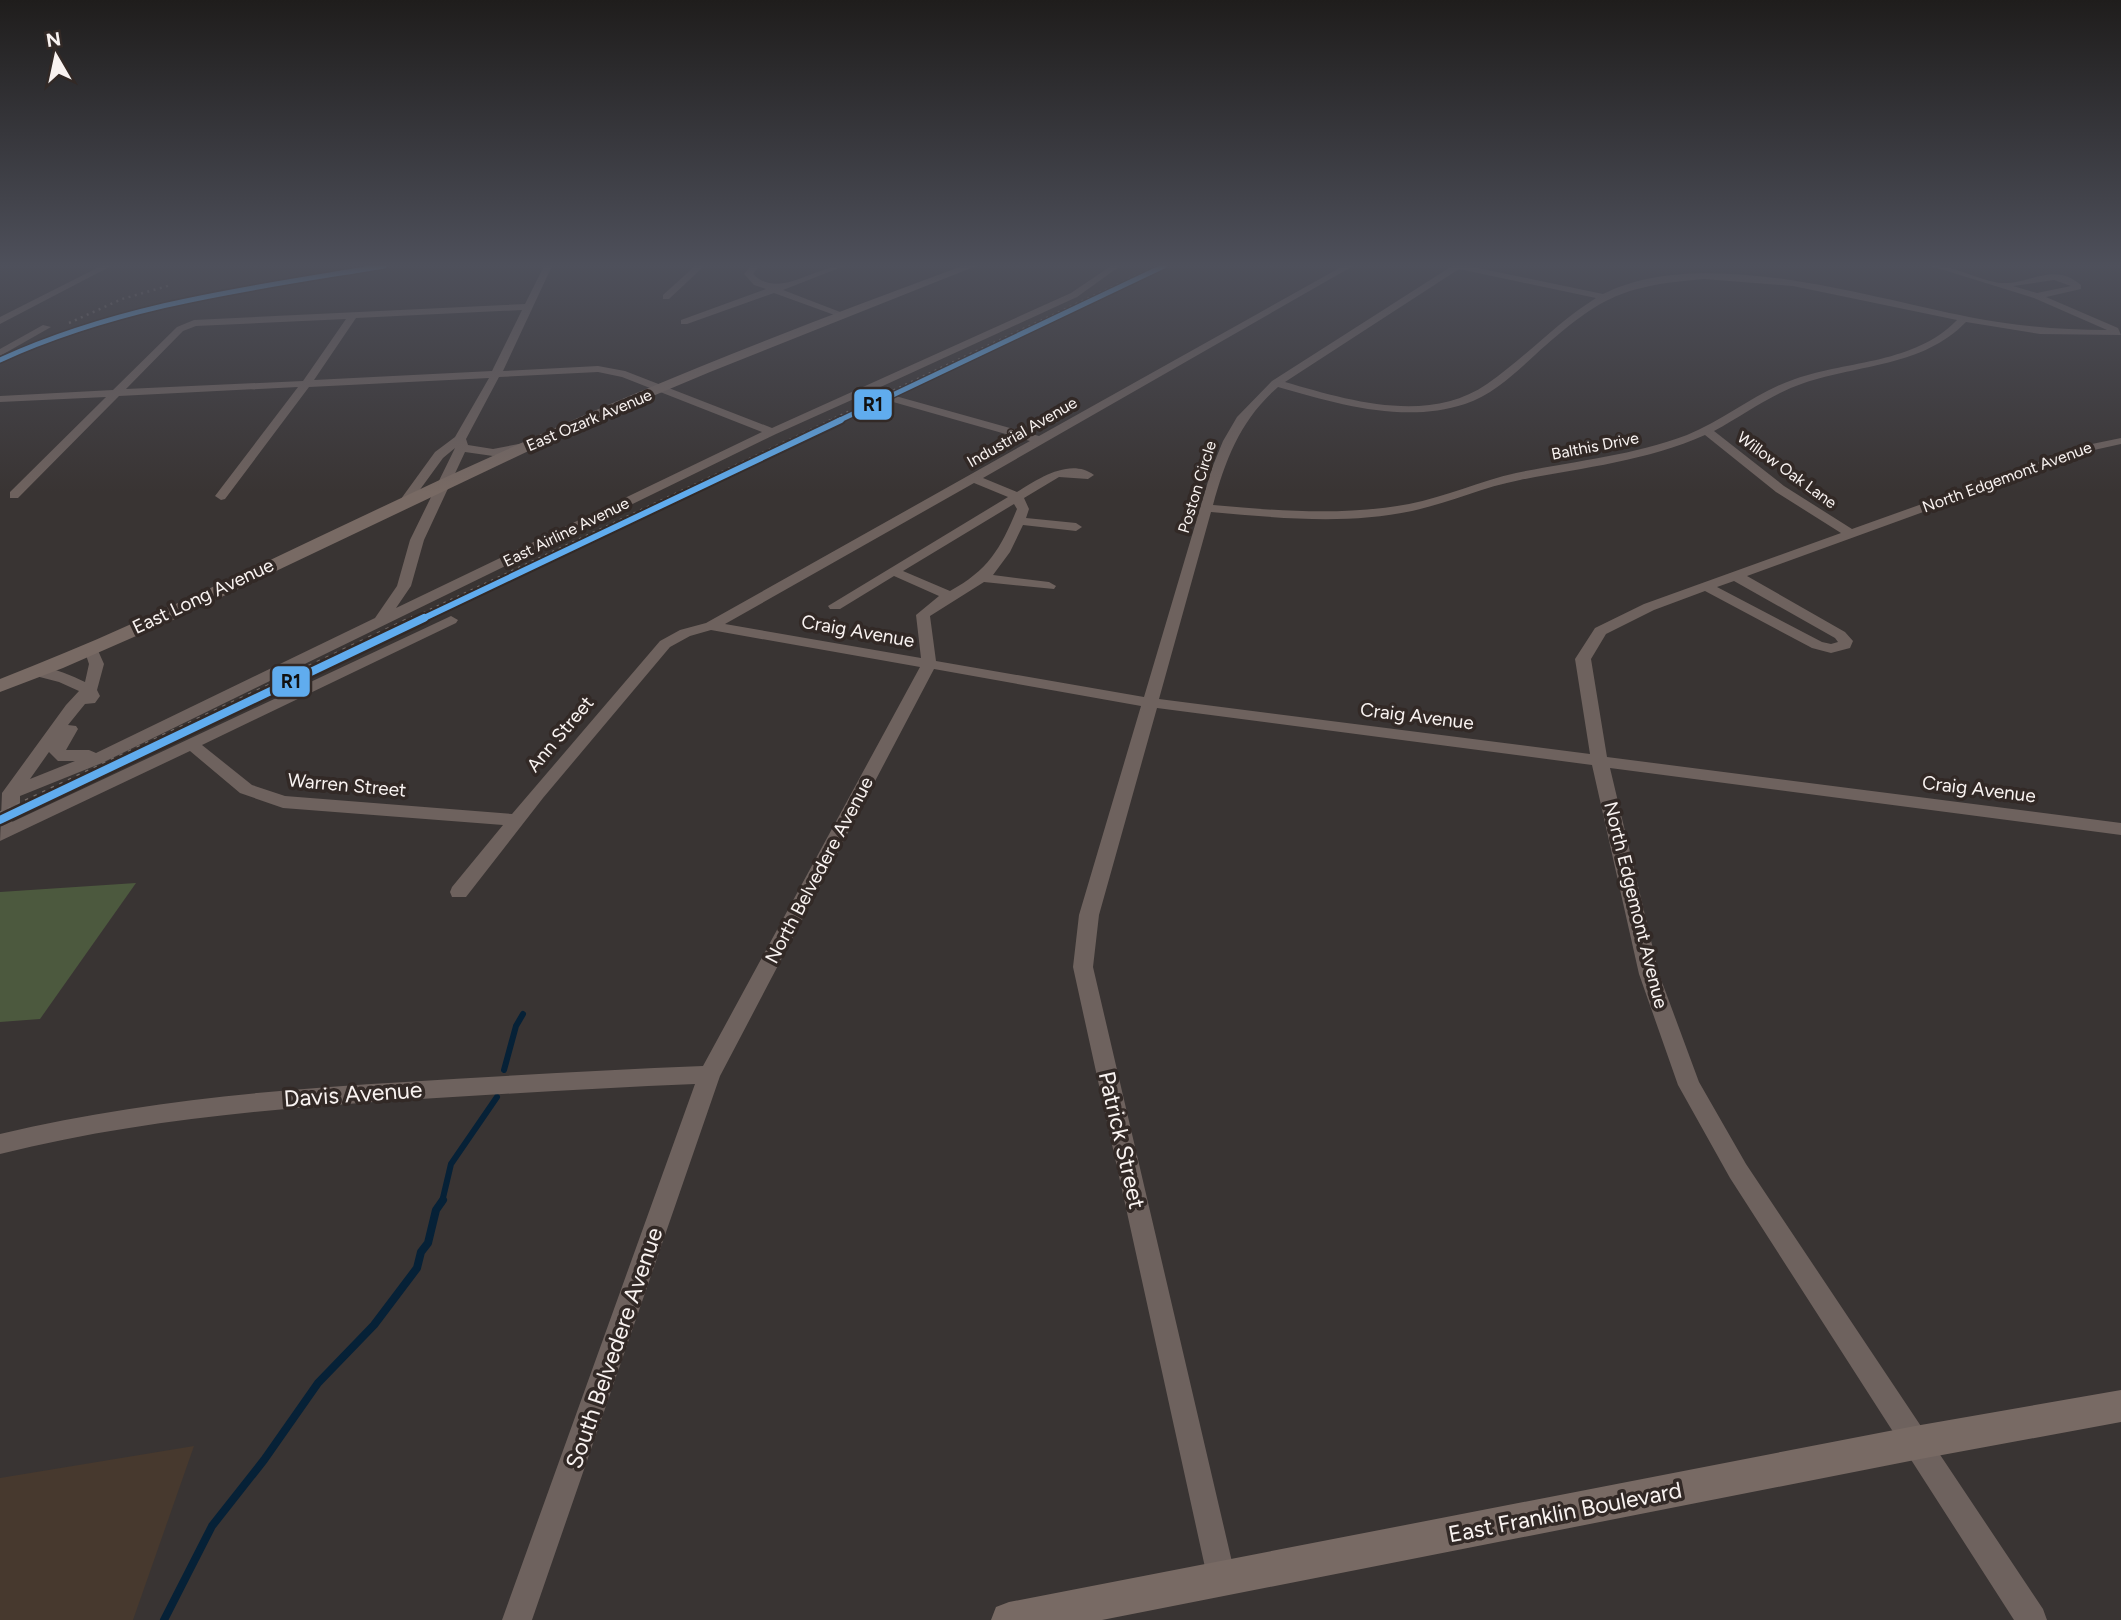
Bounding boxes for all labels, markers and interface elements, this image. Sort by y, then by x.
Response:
north arrow [21,21,91,91]
text: N [44,27,62,52]
street label: East Ozark Avenue [523,385,655,455]
line badge: R1 [853,388,893,421]
text: R1 [863,393,883,416]
street label: Industrial Avenue [964,393,1081,471]
street label: Balthis Drive [1550,428,1641,464]
street label: Willow Oak Lane [1734,428,1841,513]
street label: North Edgemont Avenue [1920,437,2095,517]
street label: Poston Circle [1174,438,1220,535]
street label: East Airline Avenue [500,493,632,571]
street label: East Long Avenue [129,553,277,639]
street label: Craig Avenue [800,610,916,652]
line badge: R1 [271,665,311,698]
text: R1 [281,670,301,693]
street label: Ann Street [522,691,598,777]
street label: Craig Avenue [1359,698,1475,734]
street label: Warren Street [287,768,407,802]
street label: Craig Avenue [1921,771,2037,807]
street label: North Belvedere Avenue [760,773,878,967]
street label: North Edgemont Avenue [1599,799,1673,1011]
street label: Patrick Street [1093,1068,1151,1212]
street label: Davis Avenue [283,1075,423,1113]
street label: South Belvedere Avenue [560,1224,668,1472]
street label: East Franklin Boulevard [1446,1476,1684,1548]

